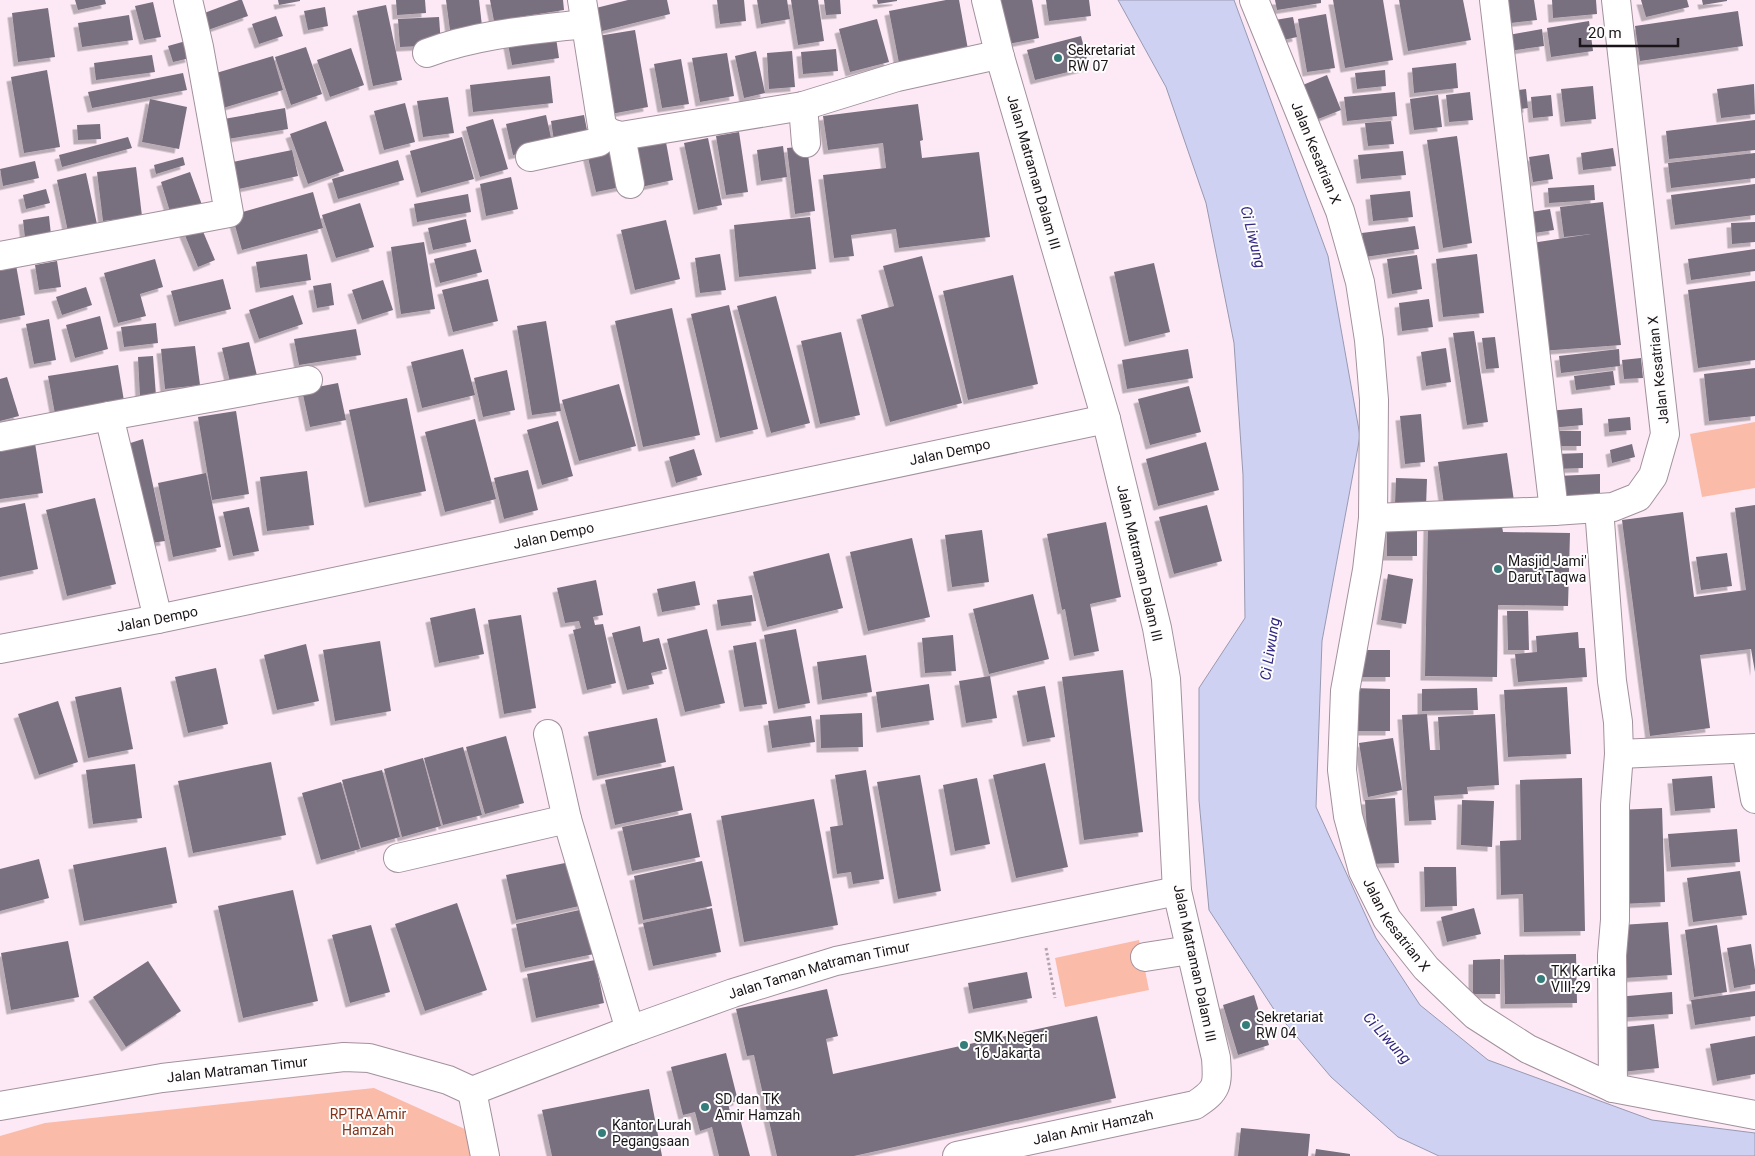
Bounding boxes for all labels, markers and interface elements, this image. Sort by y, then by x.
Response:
scale bar [1580,15,1678,47]
text: 20 m [1588,24,1622,42]
place label: Sekretariat RW 07 [1068,42,1136,74]
marker: Sekretariat RW 07 [1052,52,1064,64]
street label: Jalan Matraman Dalam III [1004,93,1064,251]
street label: Jalan Kesatrian X [1288,99,1344,206]
water label: Ci Liwung [1237,204,1269,270]
street label: Jalan Kesatrian X [1644,315,1672,425]
street label: Jalan Dempo [908,436,992,468]
street label: Jalan Matraman Dalam III [1114,483,1166,643]
street label: Jalan Dempo [512,519,595,552]
place label: Masjid Jami' Darut Taqwa [1508,553,1587,585]
marker: Masjid Jami' Darut Taqwa [1492,563,1504,575]
street label: Jalan Dempo [115,603,199,635]
water label: Ci Liwung [1256,616,1284,682]
street label: Jalan Kesatrian X [1360,876,1434,975]
street label: Jalan Matraman Dalam III [1171,883,1219,1043]
street label: Jalan Taman Matraman Timur [726,938,911,1002]
place label: TK Kartika VIII-29 [1551,963,1616,995]
marker: TK Kartika VIII-29 [1535,973,1547,985]
water label: Ci Liwung [1359,1008,1415,1068]
place label: Sekretariat RW 04 [1256,1009,1324,1041]
marker: Sekretariat RW 04 [1240,1019,1252,1031]
place label: SMK Negeri 16 Jakarta [974,1029,1048,1061]
marker: SMK Negeri 16 Jakarta [958,1039,970,1051]
street label: Jalan Matraman Timur [166,1053,309,1085]
place label: SD dan TK Amir Hamzah [715,1091,800,1123]
marker: SD dan TK Amir Hamzah [699,1101,711,1113]
park label: RPTRA Amir Hamzah [330,1106,407,1138]
street label: Jalan Amir Hamzah [1031,1106,1155,1148]
place label: Kantor Lurah Pegangsaan [612,1117,692,1149]
marker: Kantor Lurah Pegangsaan [596,1127,608,1139]

